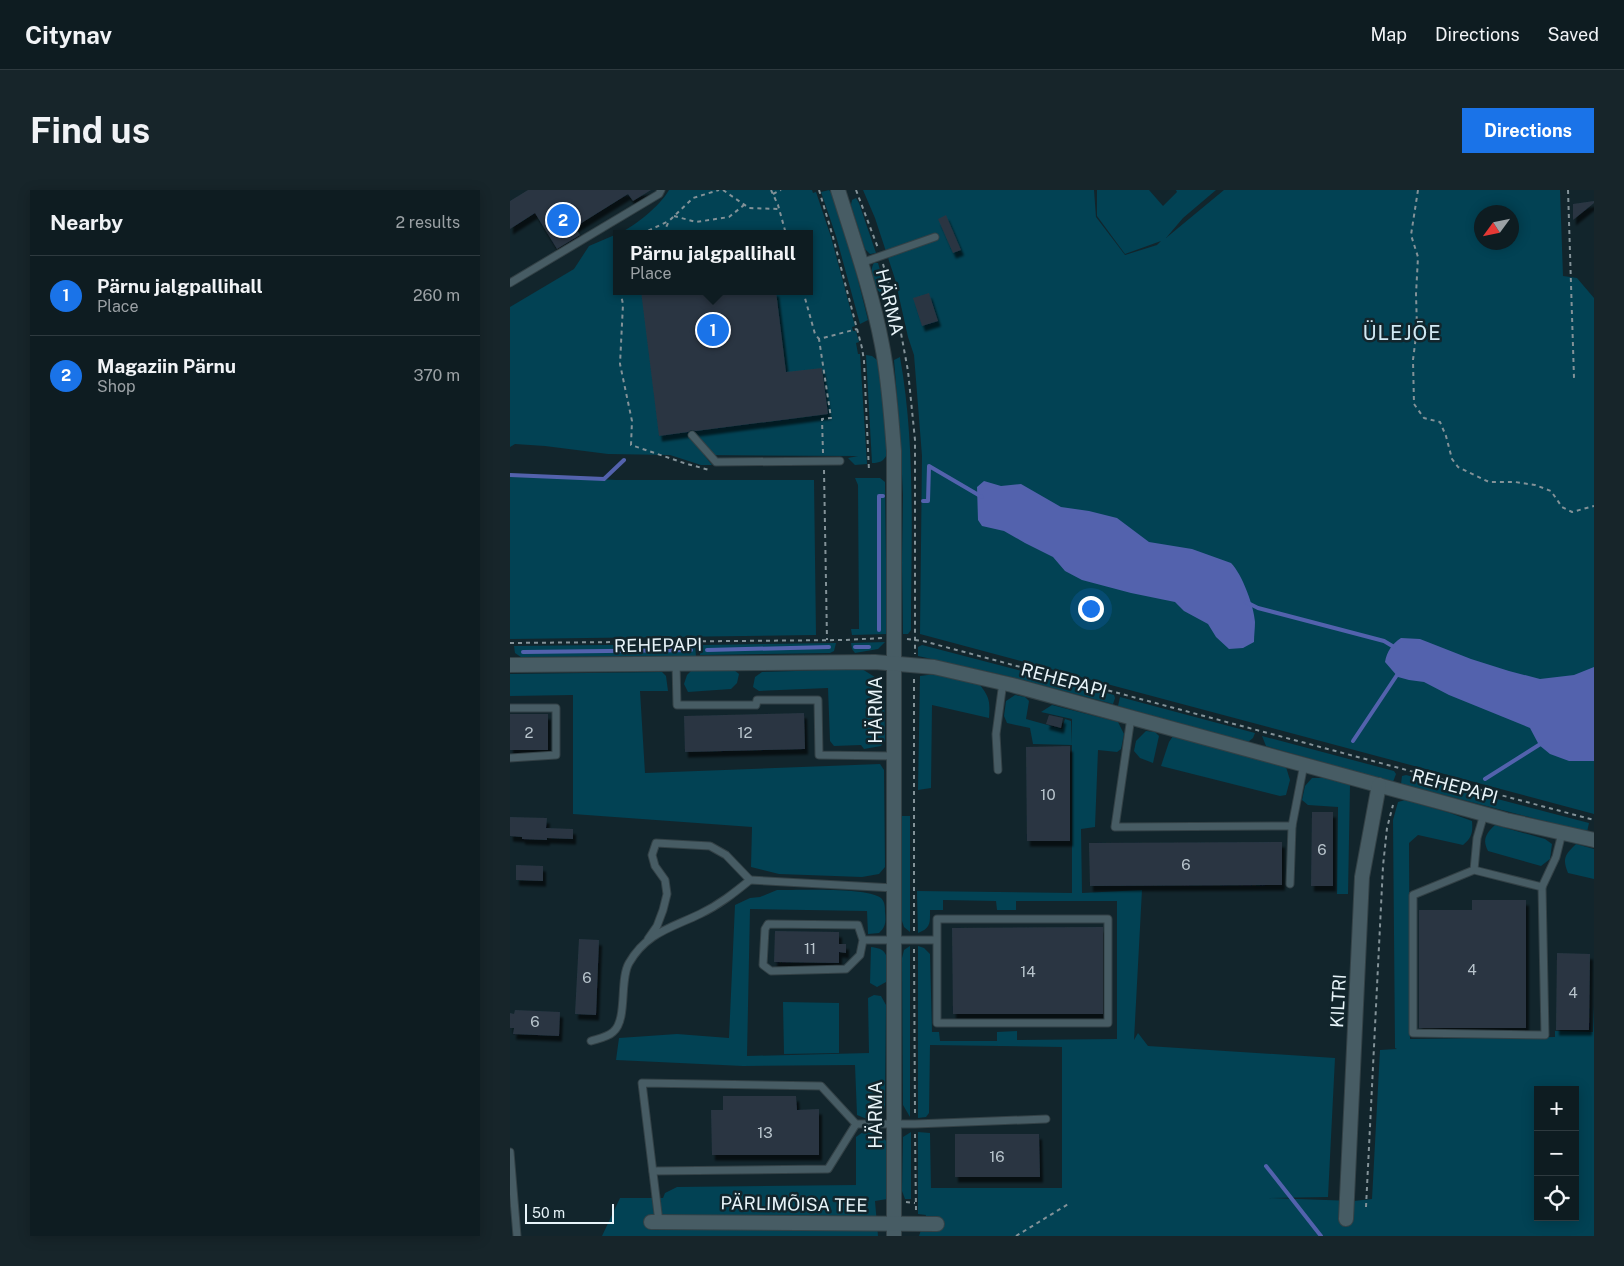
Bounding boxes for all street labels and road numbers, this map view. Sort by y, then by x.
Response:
street label: HÄRMA [872,266,909,337]
street label: REHEPAPI [614,634,702,656]
street label: REHEPAPI [1019,658,1109,702]
street label: HÄRMA [864,676,886,744]
street label: REHEPAPI [1410,764,1500,808]
street label: KILTRI [1326,973,1350,1029]
street label: HÄRMA [864,1081,886,1149]
street label: PÄRLIMÕISA TEE [720,1191,868,1216]

